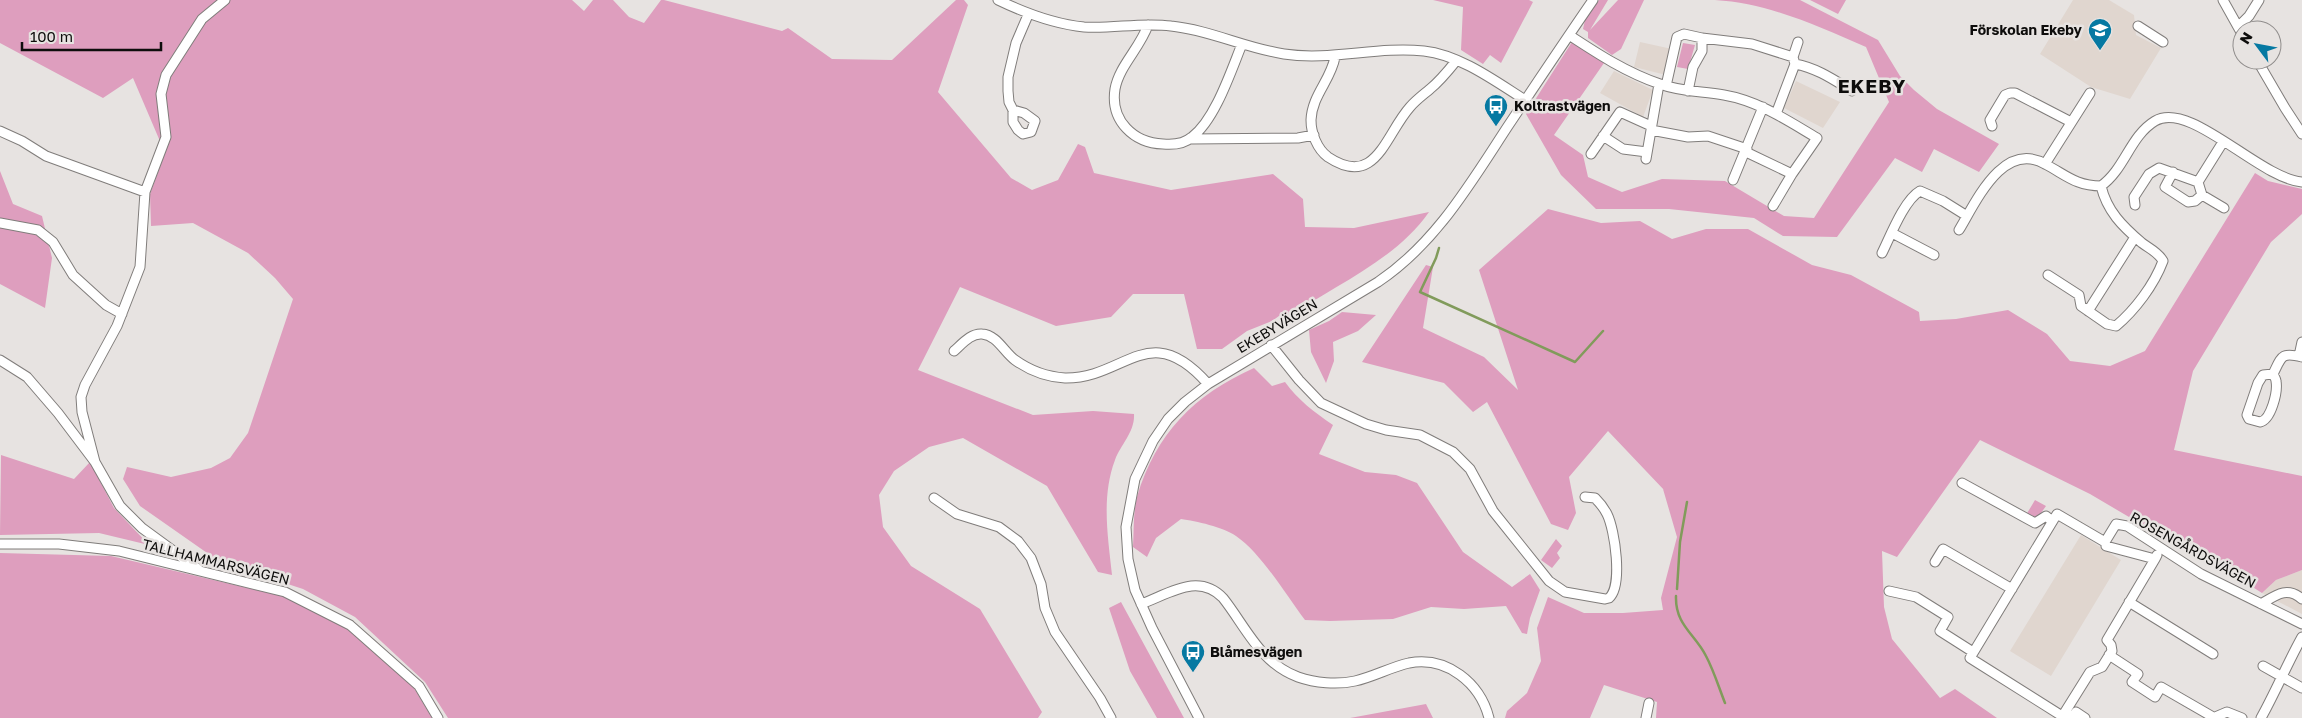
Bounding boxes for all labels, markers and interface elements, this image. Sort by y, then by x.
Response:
school or university icon: Förskolan Ekeby [2087,17,2113,51]
scale bar [22,20,161,52]
north arrow [2232,20,2282,70]
place label: Förskolan Ekeby [1970,21,2083,38]
text: 100 m [30,27,73,45]
text: N [2236,29,2256,47]
district label: EKEBY [1838,74,1906,97]
bus stop icon: Koltrastvägen [1483,93,1509,127]
place label: Koltrastvägen [1514,97,1611,114]
street label: EKEBYVÄGEN [1233,295,1320,356]
street label: ROSENGÅRDSVÄGEN [2127,508,2259,591]
street label: TALLHAMMARSVÄGEN [141,535,291,588]
bus stop icon: Blåmesvägen [1180,639,1206,673]
place label: Blåmesvägen [1210,643,1302,660]

